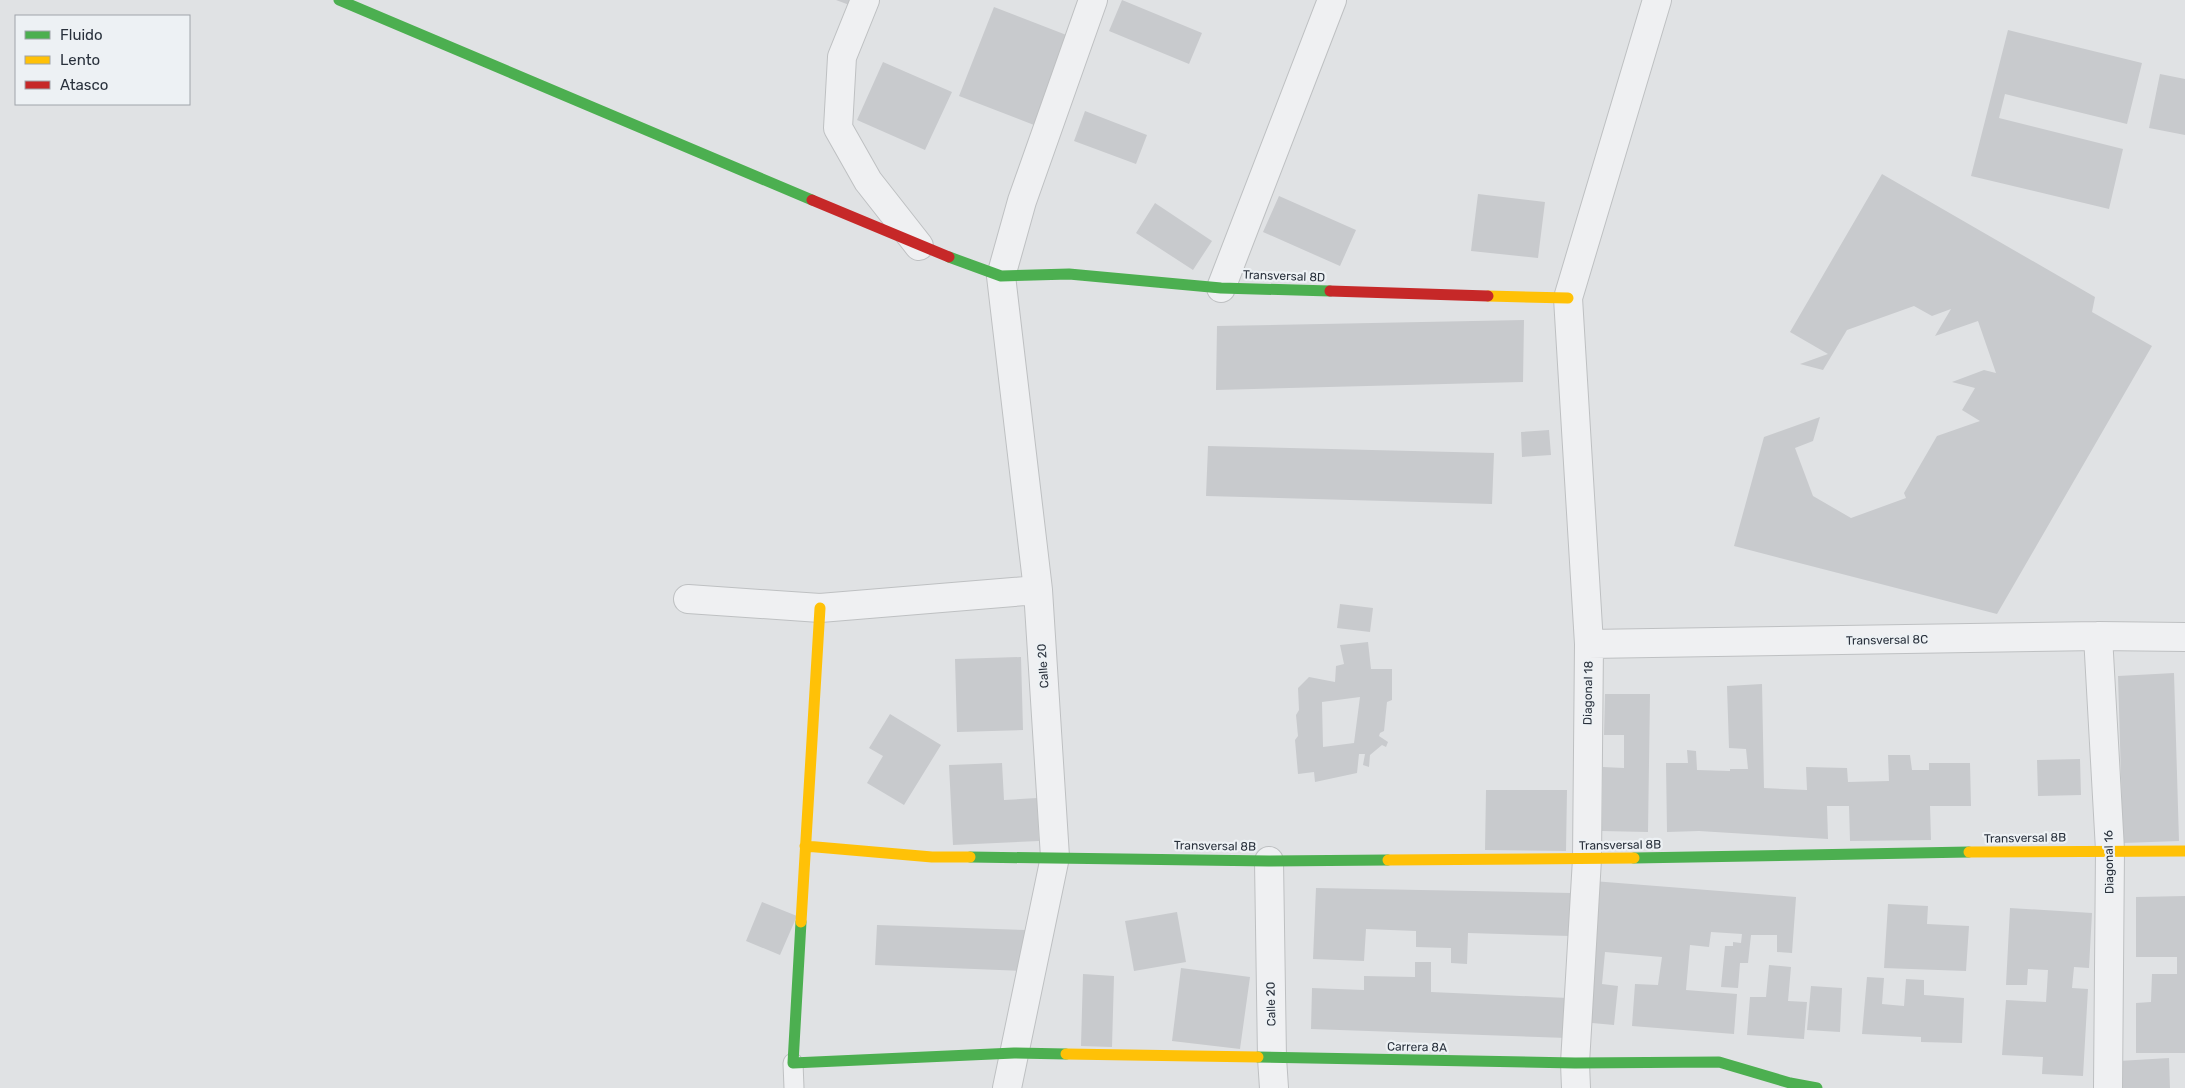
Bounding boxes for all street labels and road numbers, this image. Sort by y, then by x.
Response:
street label: Transversal 8D [1243,268,1325,284]
street label: Transversal 8C [1846,632,1928,648]
street label: Calle 20 [1034,643,1052,689]
street label: Diagonal 18 [1580,661,1596,725]
street label: Transversal 8B [1984,830,2066,846]
street label: Diagonal 16 [2101,830,2117,894]
street label: Transversal 8B [1579,837,1661,853]
street label: Transversal 8B [1174,838,1256,854]
street label: Calle 20 [1264,981,1278,1027]
street label: Carrera 8A [1387,1039,1447,1055]

